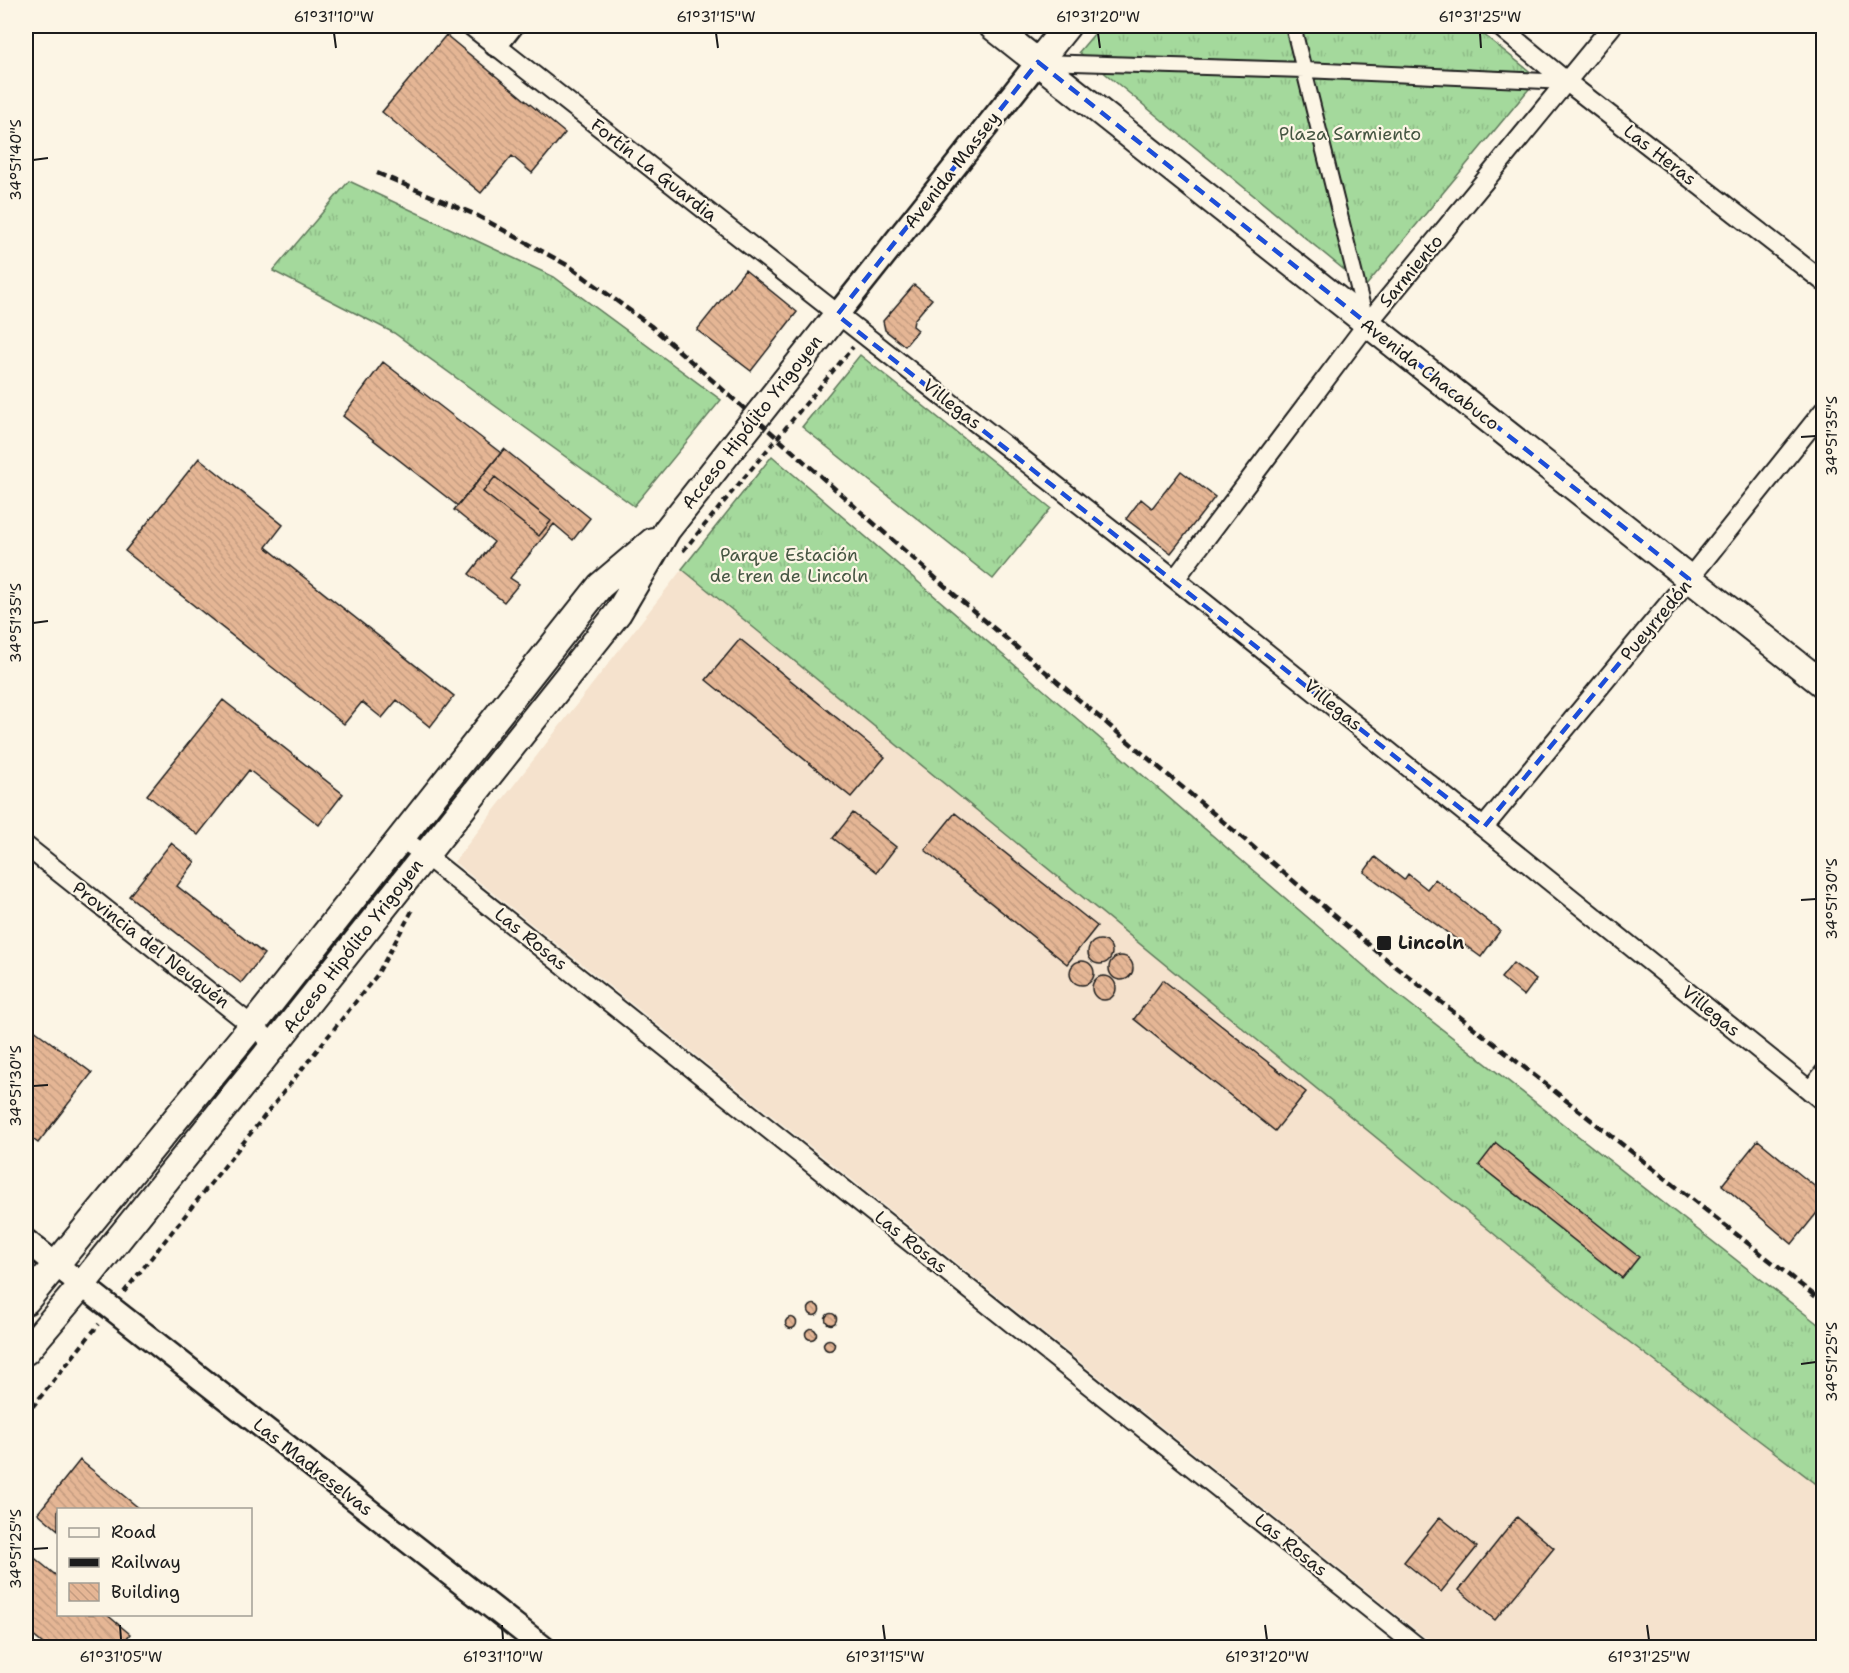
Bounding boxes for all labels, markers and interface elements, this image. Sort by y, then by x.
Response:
text: 61°31'10"W [294,7,374,27]
text: 61°31'15"W [676,7,756,27]
text: 61°31'20"W [1056,7,1140,27]
text: 61°31'25"W [1439,7,1521,27]
street label: Avenida Massey [899,106,1005,234]
street label: Fortín La Guardia [586,113,722,227]
text: 34°51'40"S [6,119,26,201]
street label: Las Heras [1619,119,1701,191]
park label: Plaza Sarmiento [1279,122,1421,146]
street label: Sarmiento [1374,230,1448,312]
street label: Avenida Chacabuco [1356,312,1504,436]
street label: Acceso Hipólito Yrigoyen [676,330,828,514]
street label: Villegas [917,373,987,435]
text: 34°51'35"S [1822,396,1842,476]
park label: Parque Estación de tren de Lincoln [710,543,868,588]
street label: Pueyrredón [1615,574,1697,666]
text: 34°51'35"S [6,583,26,663]
street label: Villegas [1299,674,1367,736]
street label: Acceso Hipólito Yrigoyen [277,854,429,1038]
text: 34°51'30"S [1822,858,1842,940]
street label: Provincia del Neuquén [68,876,234,1014]
street label: Las Rosas [490,902,572,976]
place label: Lincoln [1398,931,1464,955]
marker: Lincoln [1375,934,1393,952]
street label: Villegas [1677,980,1745,1042]
text: 34°51'30"S [6,1045,26,1127]
street label: Las Rosas [870,1205,952,1279]
text: 34°51'25"S [1822,1322,1842,1402]
street label: Las Madreselvas [248,1413,378,1521]
legend [57,1508,252,1616]
street label: Las Rosas [1250,1508,1332,1582]
text: 34°51'25"S [6,1509,26,1589]
text: Road [111,1520,156,1544]
text: Railway [111,1550,181,1574]
text: Building [111,1580,180,1604]
text: 61°31'05"W [80,1647,162,1667]
text: 61°31'10"W [463,1647,543,1667]
text: 61°31'15"W [845,1647,925,1667]
text: 61°31'20"W [1225,1647,1309,1667]
text: 61°31'25"W [1608,1647,1690,1667]

